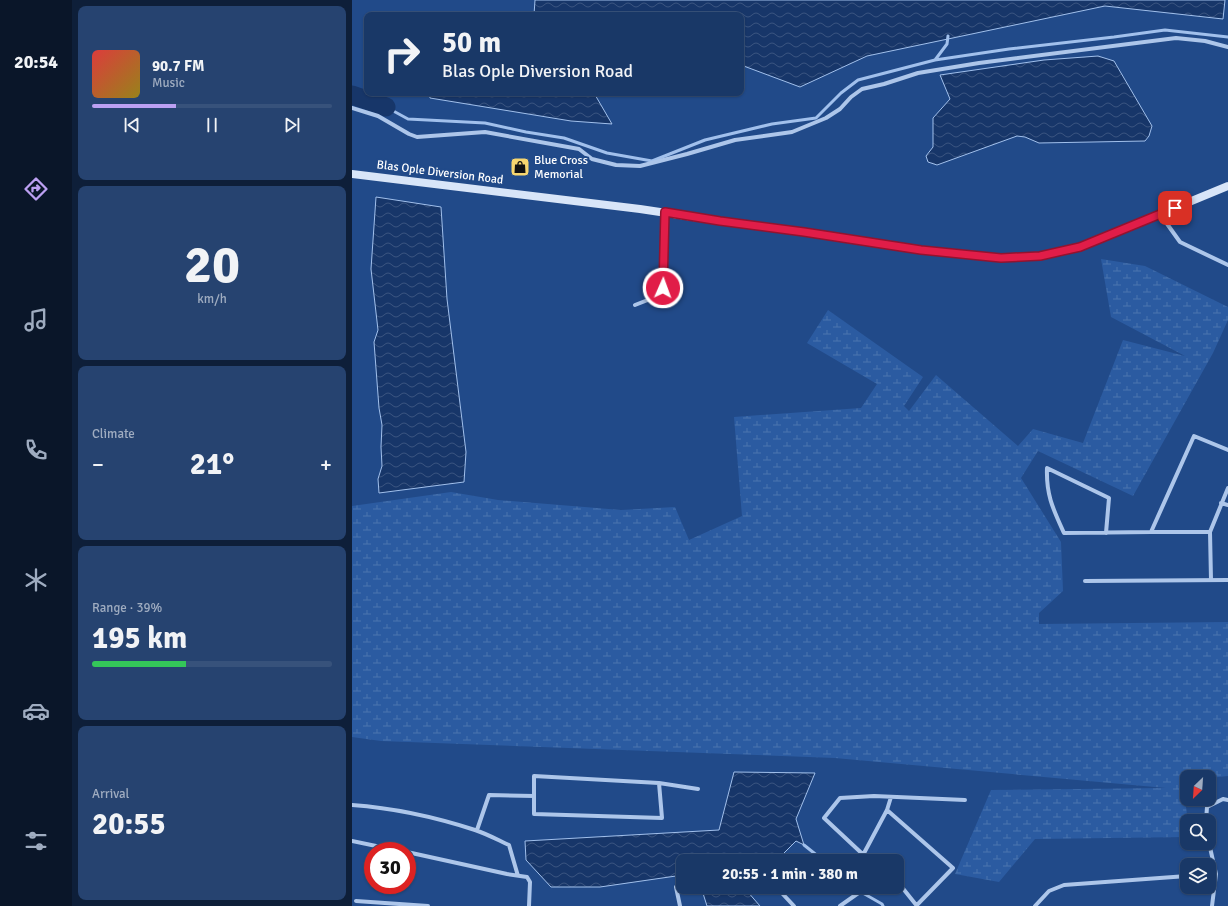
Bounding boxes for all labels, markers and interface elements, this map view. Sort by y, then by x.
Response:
text: 50 m [442,26,501,60]
icon: right [376,28,428,80]
text: 20:54 [14,51,58,73]
text: 90.7 FM [152,57,204,75]
text: Blas Ople Diversion Road [442,60,633,82]
text: Music [152,75,185,91]
icon: previous [121,114,143,136]
icon: pause [201,114,223,136]
icon: next [281,114,303,136]
place label: Blue Cross Memorial [534,153,588,182]
shop icon: Blue Cross Memorial [509,156,531,178]
street label: Blas Ople Diversion Road [376,157,504,188]
icon: directions [22,175,50,203]
pin [1158,191,1192,225]
icon: arrive [1164,197,1186,219]
text: 20 [184,233,240,297]
position arrow [642,267,684,309]
text: km/h [197,291,227,307]
icon: music [22,306,50,334]
text: Climate [92,426,135,442]
icon: phone [22,436,50,464]
text: 21° [190,446,234,483]
text: − [92,451,104,478]
text: + [320,451,332,478]
icon: climate [22,566,50,594]
text: Range · 39% [92,600,162,616]
text: 195 km [92,620,187,657]
icon: car [22,697,50,725]
north arrow [1180,770,1216,806]
map controls [1180,770,1216,894]
text: Arrival [92,786,129,802]
text: 20:55 [92,806,166,843]
button: search [1180,814,1216,850]
icon: filters [22,827,50,855]
speed limit sign: 30 [364,842,416,894]
button: layers [1180,858,1216,894]
text: 20:55 · 1 min · 380 m [722,865,858,883]

